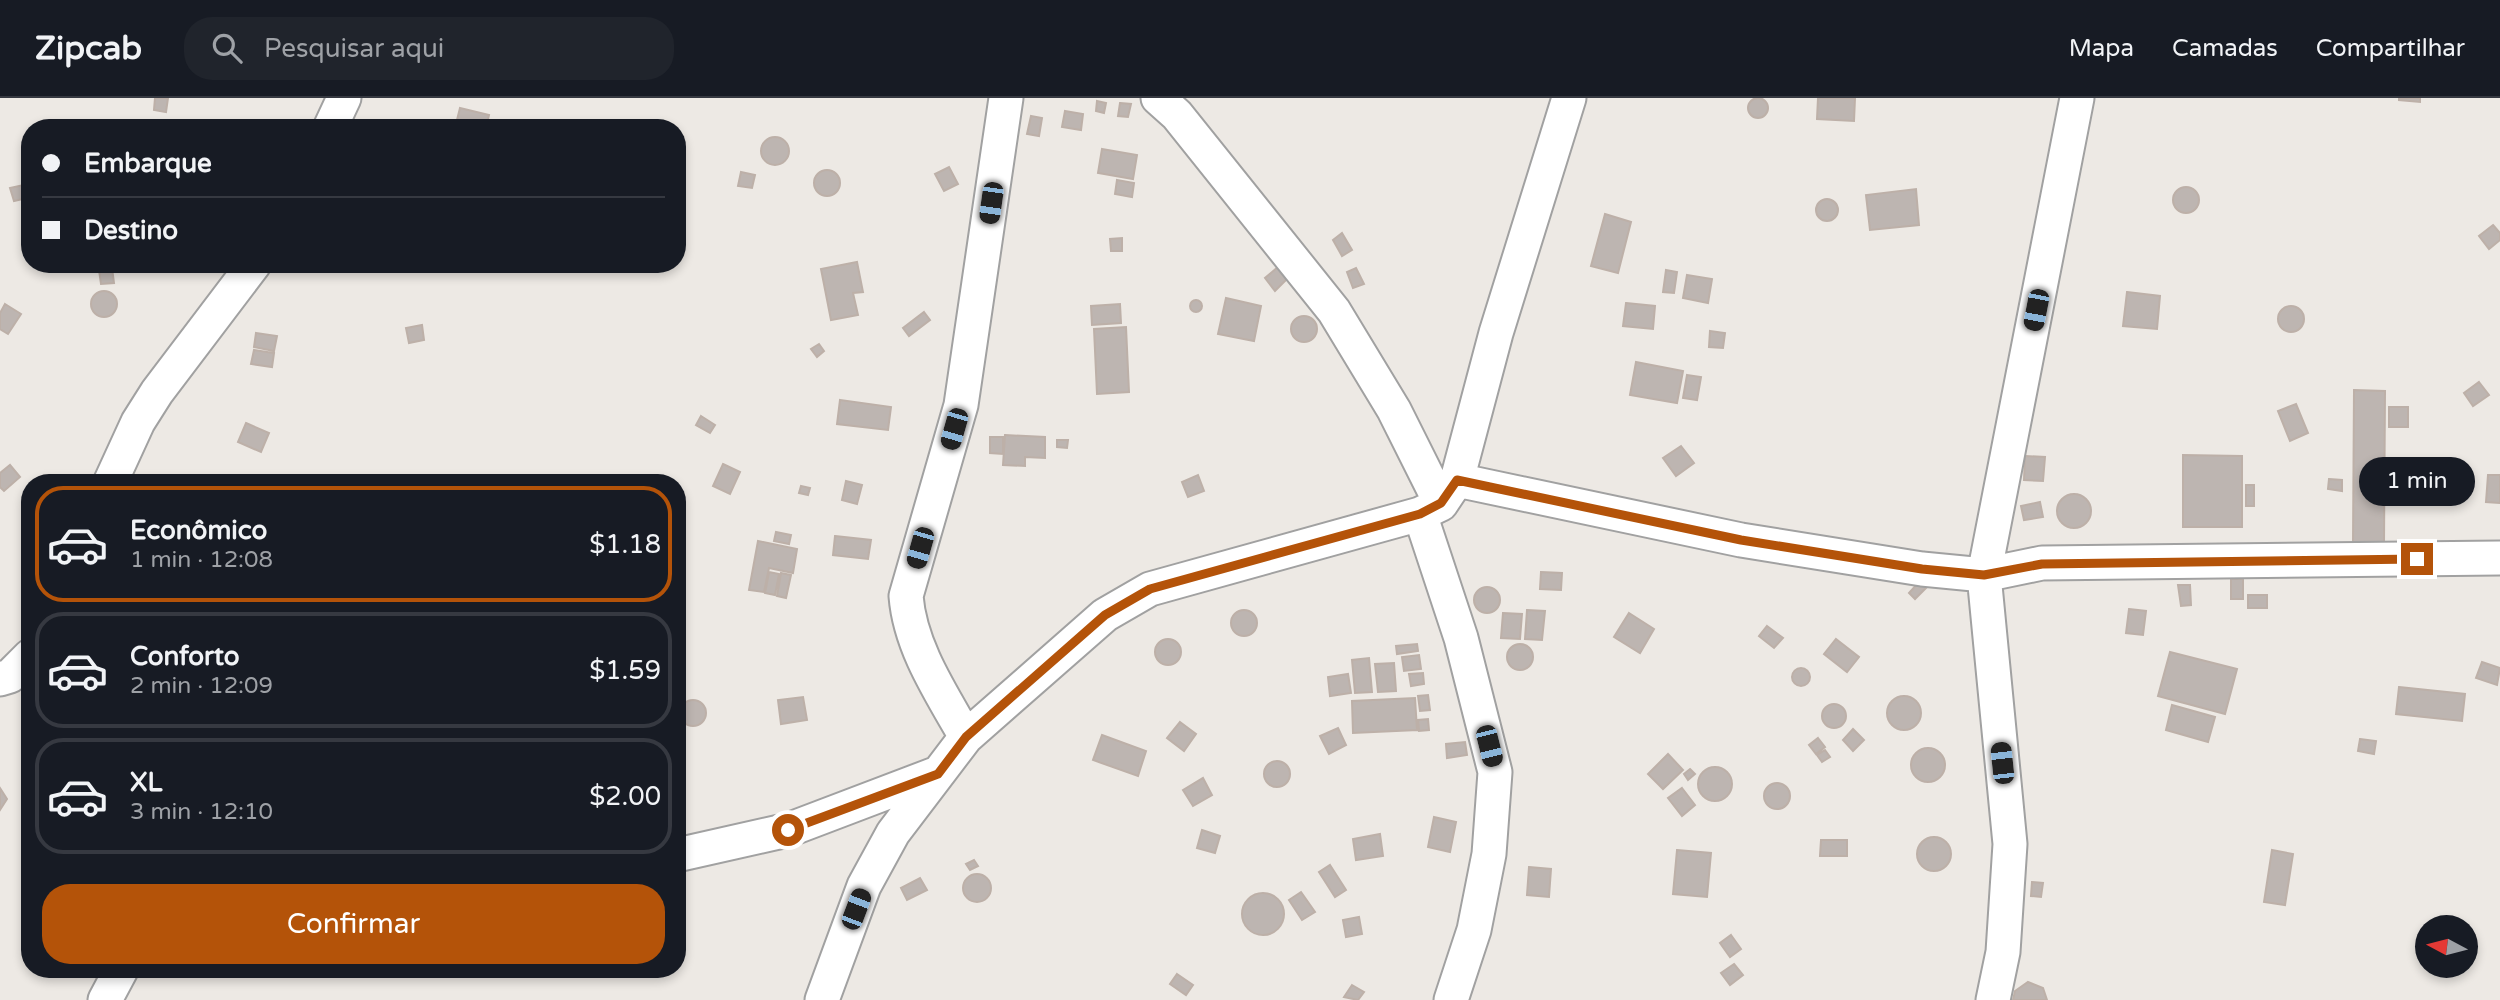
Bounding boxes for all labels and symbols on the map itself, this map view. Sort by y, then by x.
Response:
car [978,181,1005,225]
car [2022,287,2051,333]
car [939,406,970,452]
callout: 1 min [2359,458,2475,506]
car [905,525,936,571]
route end [2401,543,2433,575]
car [1474,723,1505,769]
car [1990,741,2015,785]
route start [772,814,804,846]
car [839,886,874,932]
north arrow [2415,915,2478,978]

